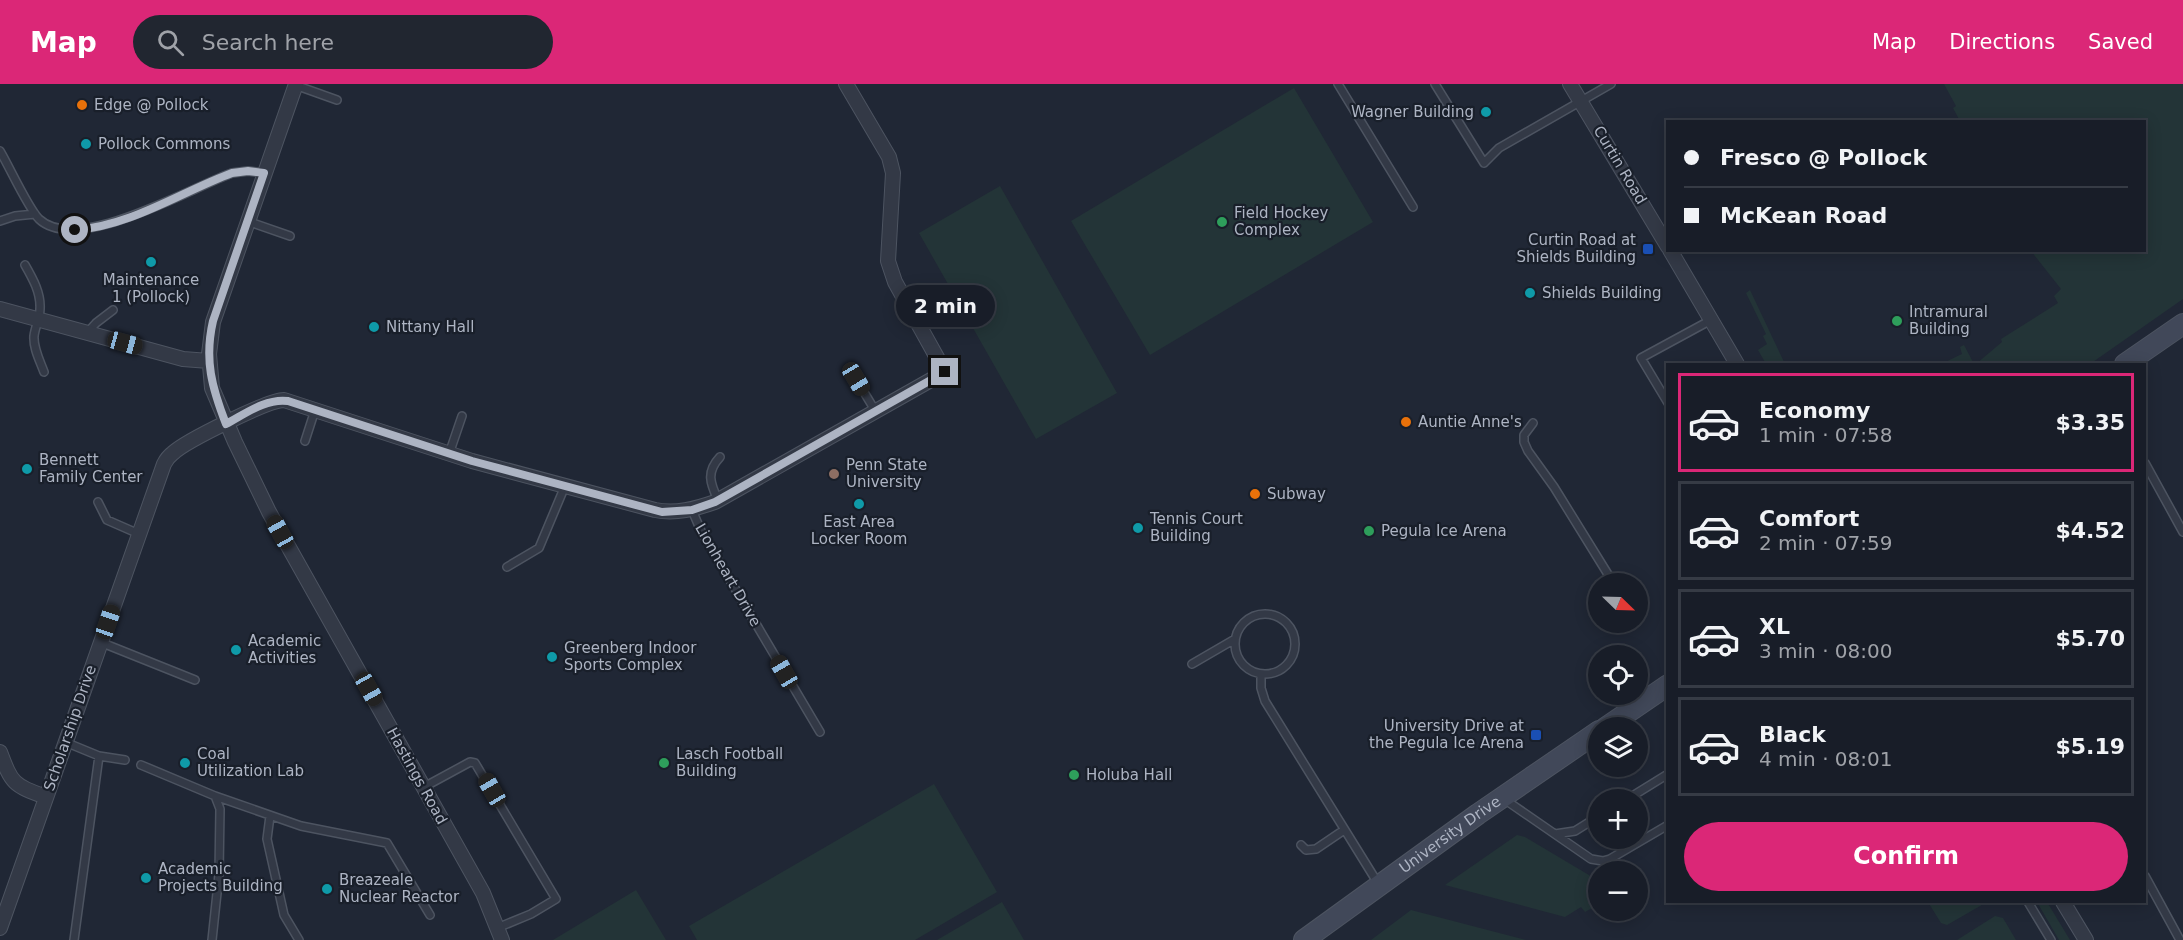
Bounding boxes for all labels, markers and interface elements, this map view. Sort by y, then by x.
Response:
search box [133,15,553,69]
text: Map [30,26,97,59]
icon: search [154,26,187,59]
text: Search here [202,30,334,55]
text: Map [1872,30,1916,54]
text: Directions [1949,30,2055,54]
text: Saved [2088,30,2153,54]
place label: Edge @ Pollock [94,96,209,114]
marker: Edge @ Pollock [75,98,89,112]
place label: Wagner Building [1351,103,1474,121]
marker: Wagner Building [1479,105,1493,119]
street label: Curtin Road [1590,123,1650,207]
place label: Pollock Commons [98,135,230,153]
marker: Pollock Commons [79,137,93,151]
text: Fresco @ Pollock [1720,145,1927,170]
text: McKean Road [1720,203,1887,228]
place label: Field Hockey Complex [1234,204,1328,239]
marker: Field Hockey Complex [1215,215,1229,229]
route start [61,216,88,243]
place label: Curtin Road at Shields Building [1516,231,1636,266]
marker: Curtin Road at Shields Building [1641,242,1655,256]
marker: Maintenance 1 (Pollock) [144,255,158,269]
place label: Maintenance 1 (Pollock) [103,271,199,306]
place label: Shields Building [1542,284,1662,302]
callout: 2 min [896,285,994,327]
marker: Shields Building [1523,286,1537,300]
text: 2 min [914,294,977,318]
place label: Intramural Building [1909,303,1988,338]
marker: Intramural Building [1890,314,1904,328]
place label: Nittany Hall [386,318,474,336]
marker: Nittany Hall [367,320,381,334]
car [105,330,145,356]
route end [931,358,958,385]
car [839,359,873,399]
icon: car [1687,396,1741,450]
text: Economy [1759,398,1870,423]
text: $3.35 [2055,410,2125,435]
place label: Auntie Anne's [1418,413,1522,431]
marker: Auntie Anne's [1399,415,1413,429]
text: 1 min · 07:58 [1759,423,1893,447]
place label: Bennett Family Center [39,451,143,486]
place label: Penn State University [846,456,927,491]
marker: Bennett Family Center [20,462,34,476]
marker: Penn State University [827,467,841,481]
place label: Subway [1267,485,1326,503]
marker: Subway [1248,487,1262,501]
marker: East Area Locker Room [852,497,866,511]
icon: car [1687,504,1741,558]
text: Comfort [1759,506,1859,531]
place label: Tennis Court Building [1149,510,1243,545]
car [263,512,297,552]
place label: East Area Locker Room [811,513,907,548]
text: $4.52 [2055,518,2125,543]
street label: Lionheart Drive [691,520,765,630]
marker: Tennis Court Building [1131,521,1145,535]
place label: Pegula Ice Arena [1381,522,1507,540]
marker: Pegula Ice Arena [1362,524,1376,538]
text: 2 min · 07:59 [1759,531,1893,555]
north arrow [1588,573,1648,633]
map controls [1588,573,1648,921]
car [94,602,122,642]
icon: car [1687,612,1741,666]
text: XL [1759,614,1790,639]
text: $5.70 [2055,626,2125,651]
place label: Academic Activities [248,632,321,667]
place label: Greenberg Indoor Sports Complex [564,639,697,674]
text: 3 min · 08:00 [1759,639,1893,663]
marker: Academic Activities [229,643,243,657]
button: locate [1588,645,1648,705]
marker: Greenberg Indoor Sports Complex [545,650,559,664]
car [767,652,801,692]
street label: Scholarship Drive [40,663,100,793]
car [352,669,386,709]
place label: University Drive at the Pegula Ice Arena [1369,717,1524,752]
button: layers [1588,717,1648,777]
icon: car [1687,720,1741,774]
text: Black [1759,722,1826,747]
street label: Hastings Road [383,725,451,827]
marker: University Drive at the Pegula Ice Arena [1529,728,1543,742]
text: $5.19 [2055,734,2125,759]
place label: Coal Utilization Lab [197,745,304,780]
place label: Lasch Football Building [676,745,783,780]
text: 4 min · 08:01 [1759,747,1893,771]
marker: Coal Utilization Lab [178,756,192,770]
marker: Lasch Football Building [657,756,671,770]
place label: Holuba Hall [1086,766,1172,784]
marker: Holuba Hall [1067,768,1081,782]
car [475,770,509,810]
button: + [1588,789,1648,849]
street label: University Drive [1396,792,1504,877]
button: Confirm [1684,822,2128,891]
place label: Academic Projects Building [158,860,283,895]
button: − [1588,861,1648,921]
marker: Academic Projects Building [139,871,153,885]
place label: Breazeale Nuclear Reactor [339,871,460,906]
marker: Breazeale Nuclear Reactor [320,882,334,896]

